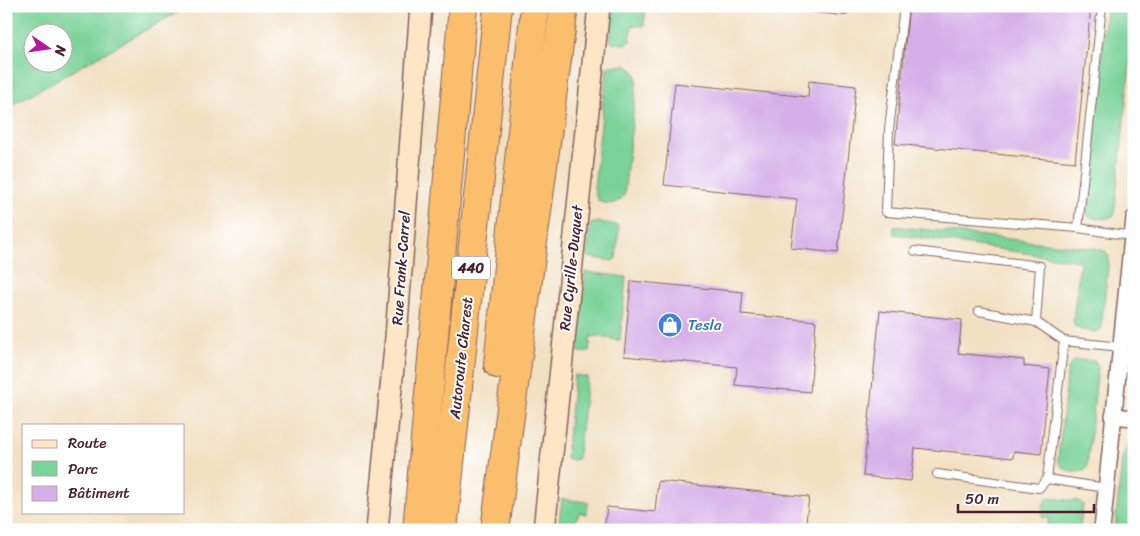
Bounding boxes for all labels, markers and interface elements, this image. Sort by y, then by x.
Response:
north arrow [22,22,72,72]
text: N [47,42,74,59]
street label: Rue Cyrille-Duquet [552,203,591,332]
street label: Rue Frank-Carrel [384,209,418,326]
road number: 440 [452,256,490,280]
street label: Autoroute Charest [442,295,480,421]
shop icon: Tesla [657,312,683,338]
place label: Tesla [688,312,722,338]
legend [22,424,185,514]
text: Route [68,430,107,456]
text: Parc [68,456,98,482]
text: Bâtiment [68,480,130,506]
scale bar [958,481,1094,513]
text: 50 m [965,486,1000,512]

